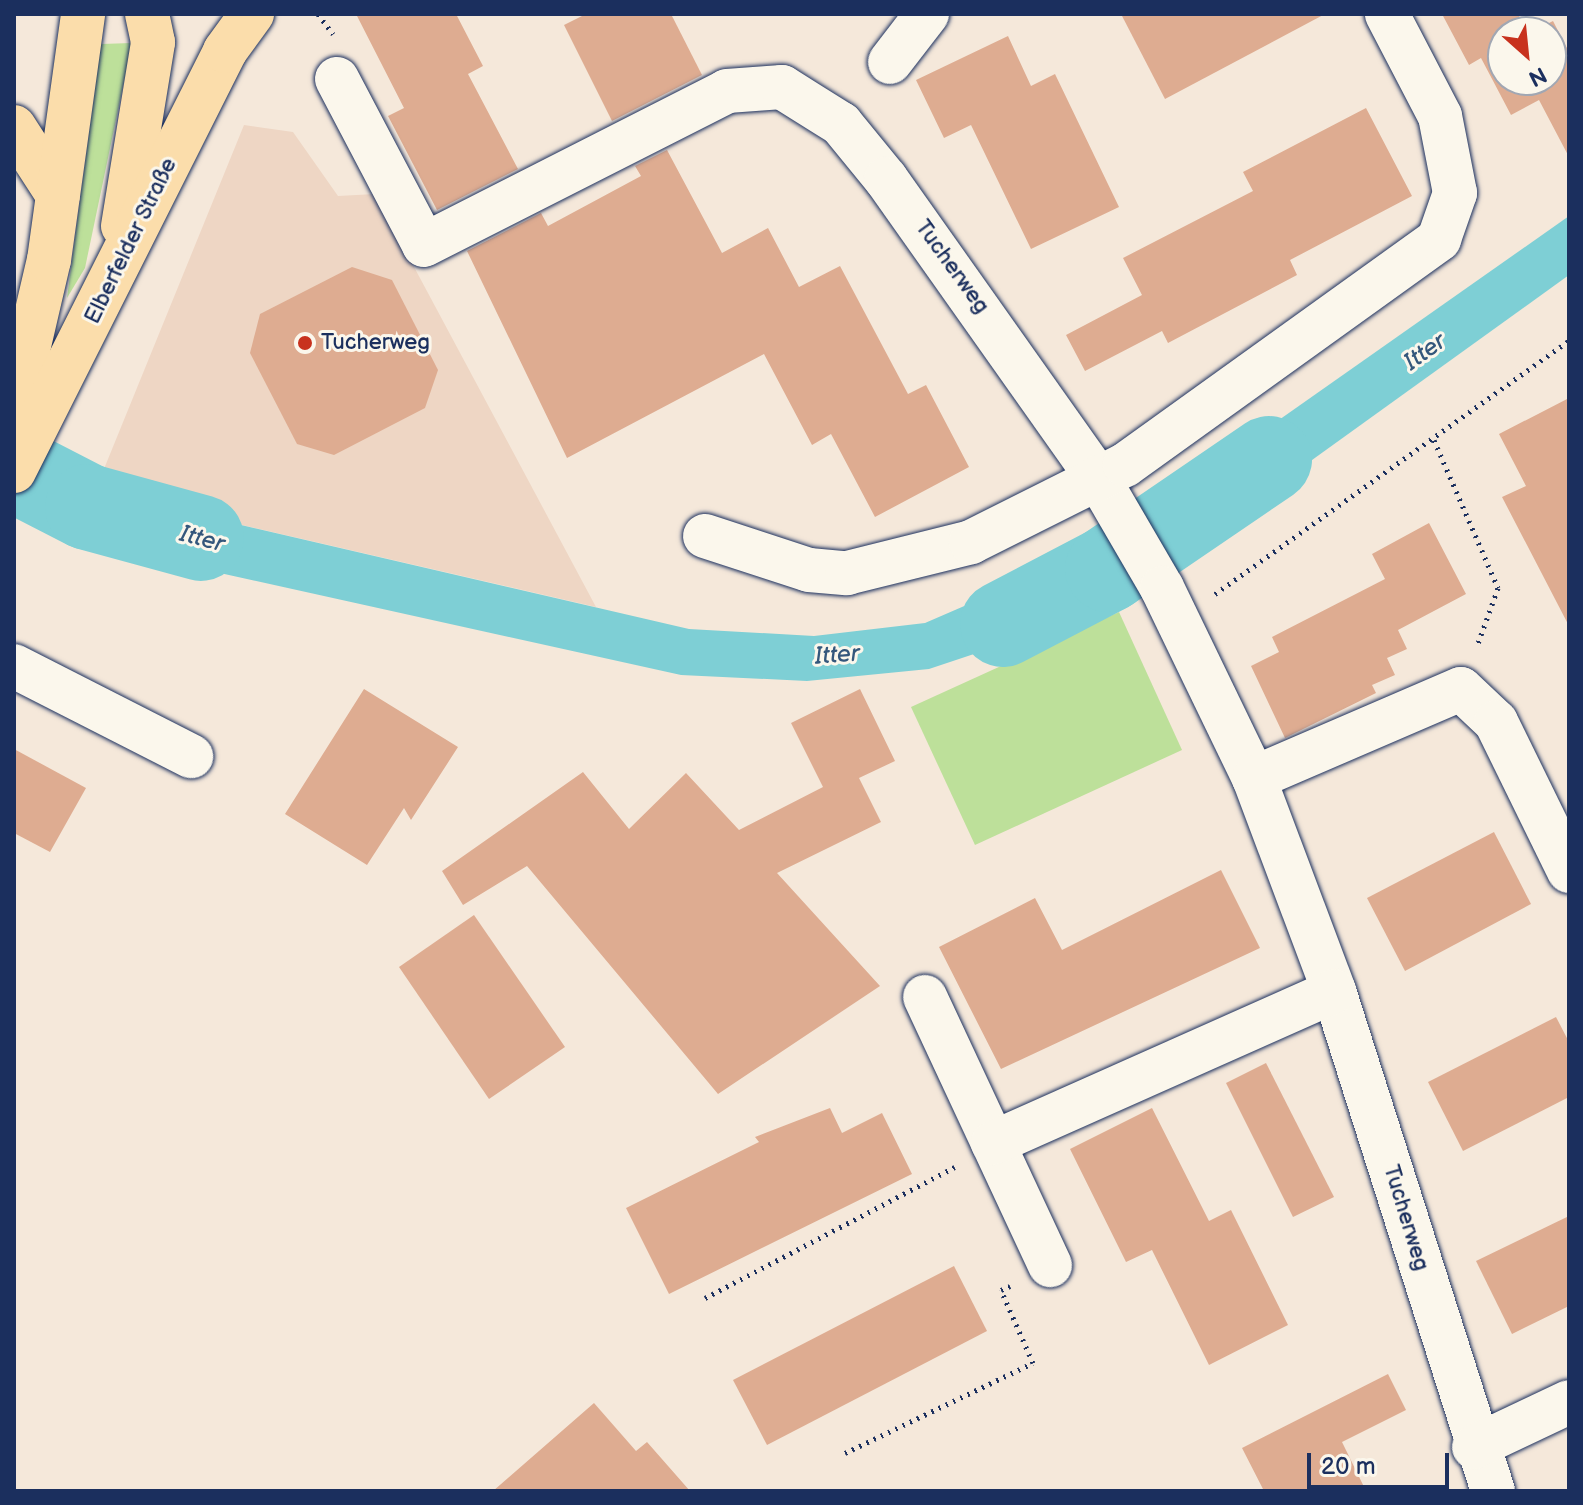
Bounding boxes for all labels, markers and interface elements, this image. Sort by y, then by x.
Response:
north arrow [1487,16,1567,96]
text: N [1524,60,1551,92]
street label: Elberfelder Straße [79,154,183,328]
street label: Tucherweg [909,215,995,319]
water label: Itter [1398,327,1452,377]
place label: Tucherweg [321,330,430,356]
marker: Tucherweg [296,334,314,352]
water label: Itter [177,519,227,559]
water label: Itter [814,639,860,671]
street label: Tucherweg [1377,1162,1435,1274]
scale bar [1311,1437,1453,1487]
text: 20 m [1321,1452,1376,1481]

